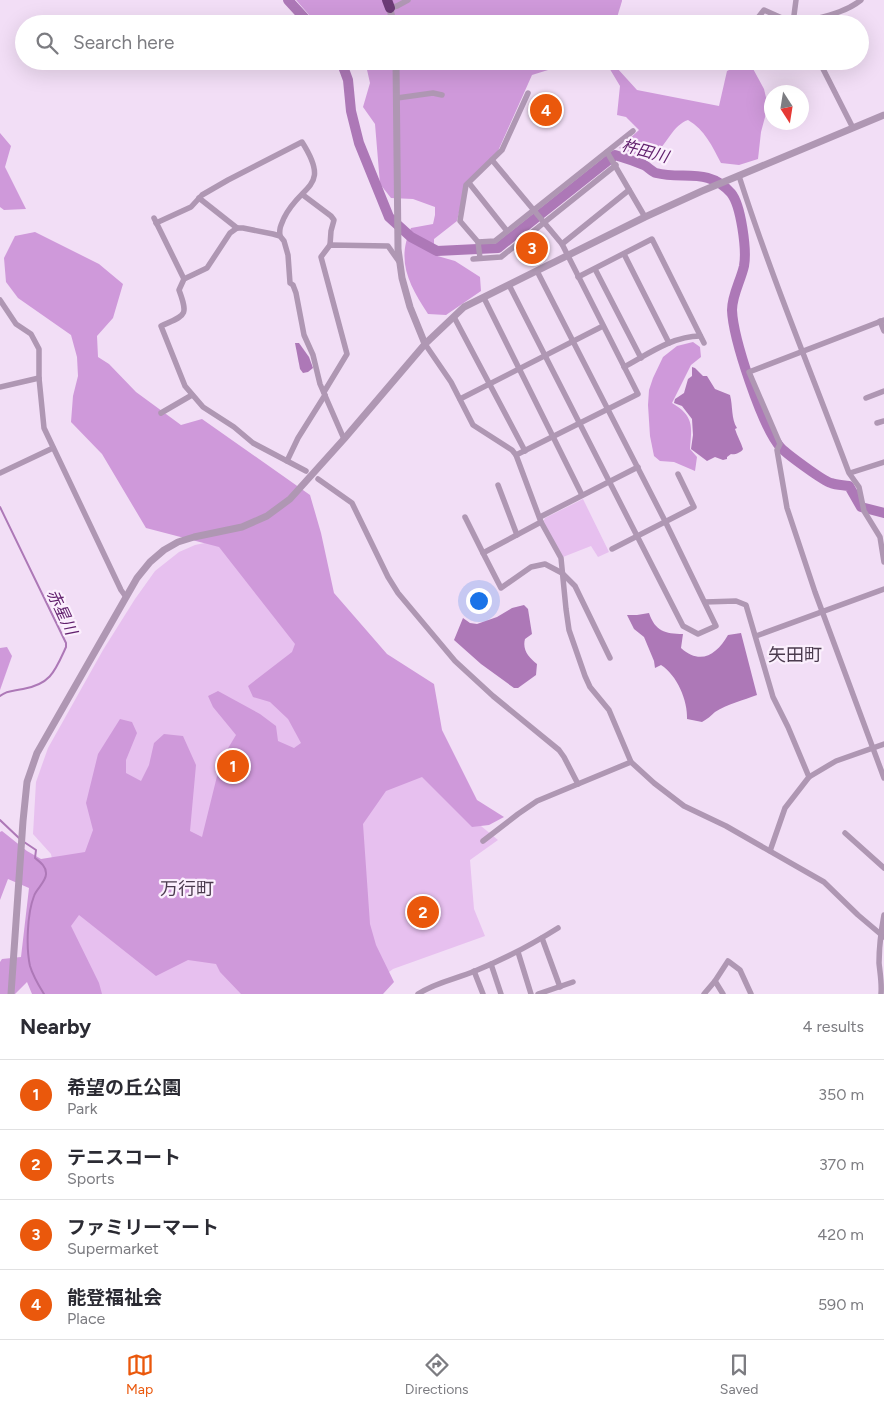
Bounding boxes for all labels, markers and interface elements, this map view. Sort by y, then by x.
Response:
search box [15,15,869,70]
icon: search [33,29,61,57]
text: Search here [73,31,175,54]
north arrow [764,85,809,130]
pin: 4 [530,91,562,129]
water label: 杵田川 [619,136,673,167]
pin: 3 [516,229,548,267]
water label: 赤星川 [43,586,82,640]
your location [466,588,492,614]
district label: 矢田町 [768,644,822,666]
pin: 1 [217,747,249,785]
district label: 万行町 [160,878,214,900]
pin: 2 [407,893,439,931]
text: Nearby [20,1014,91,1039]
text: 4 results [803,1017,864,1036]
text: 希望の丘公園 [67,1076,181,1099]
text: 1 [33,1085,39,1104]
text: 350 m [818,1085,864,1104]
text: Park [67,1099,97,1118]
text: テニスコート [67,1146,181,1169]
text: 2 [31,1155,41,1174]
text: 370 m [819,1155,864,1174]
text: Sports [67,1169,114,1188]
text: ファミリーマート [67,1216,219,1239]
text: 3 [32,1225,40,1244]
text: 420 m [817,1225,864,1244]
text: Supermarket [67,1239,159,1258]
text: 能登福祉会 [67,1286,162,1309]
text: 4 [31,1295,41,1314]
text: 590 m [818,1295,864,1314]
text: Place [67,1309,105,1328]
tab: Map [126,1351,154,1398]
tab: Directions [405,1351,469,1398]
tab: Saved [720,1351,758,1398]

